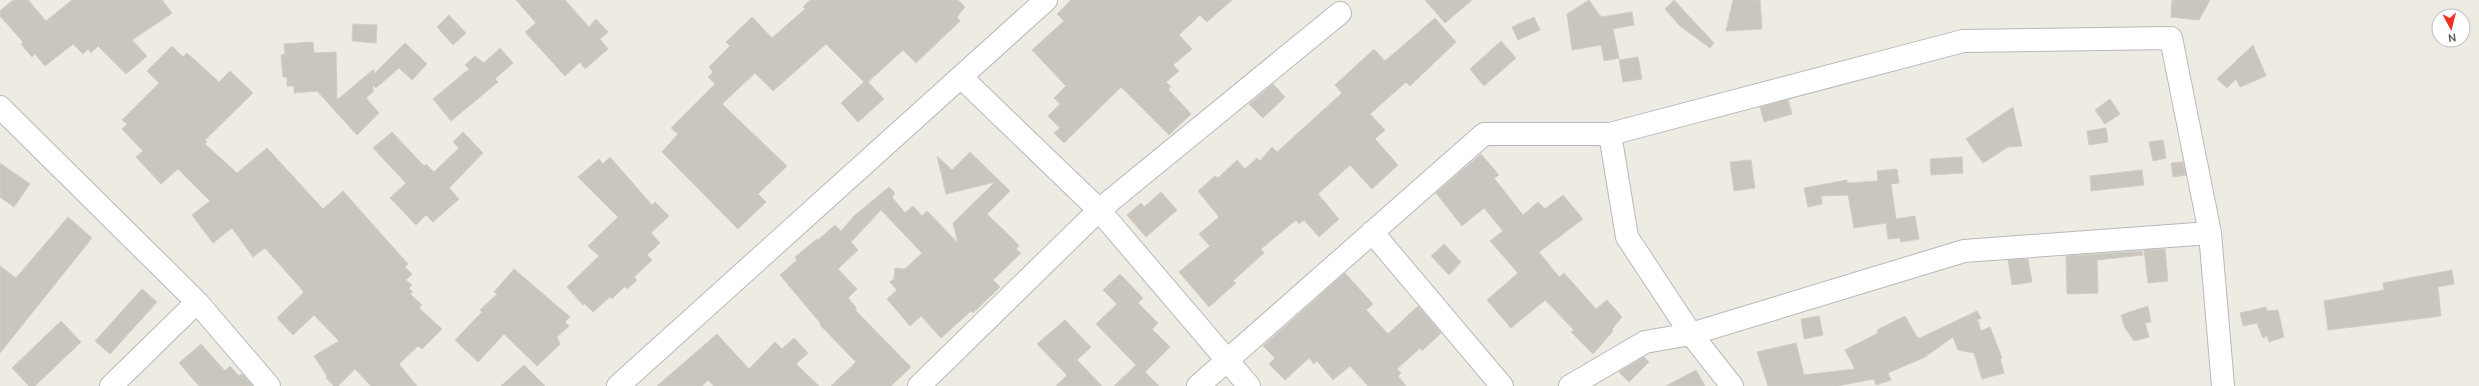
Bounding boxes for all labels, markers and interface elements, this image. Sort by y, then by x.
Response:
north arrow [2431,8,2471,48]
text: N [2447,31,2457,44]

